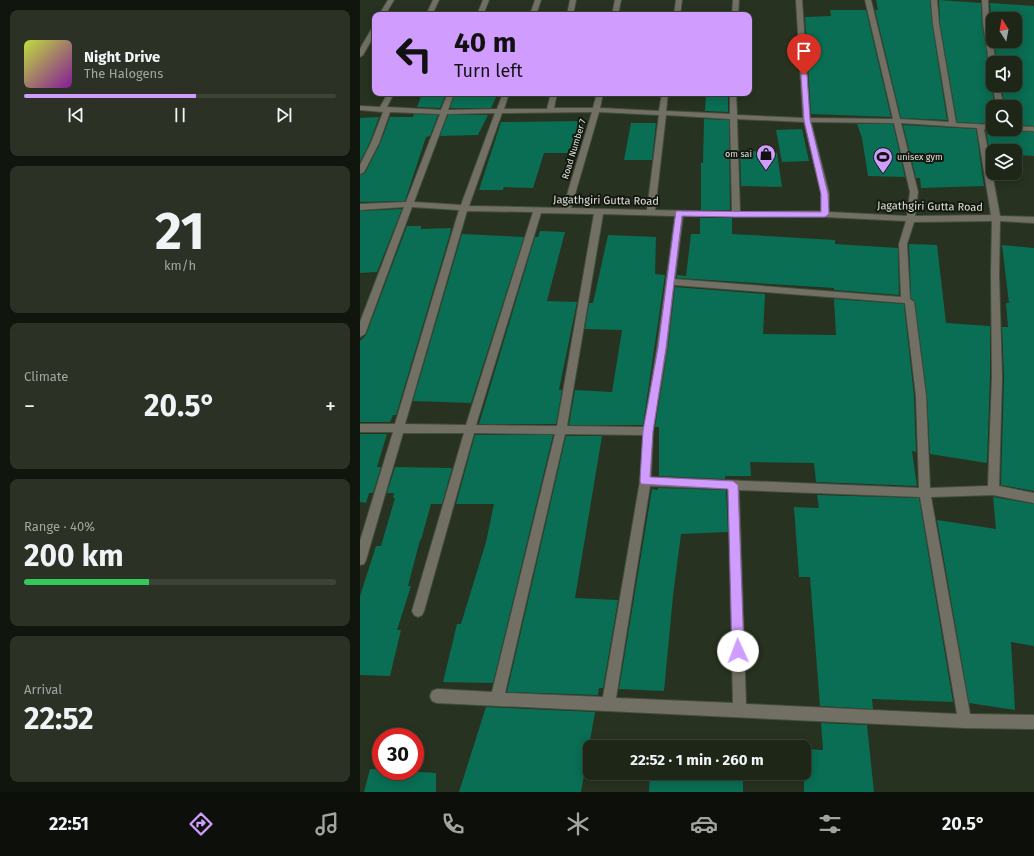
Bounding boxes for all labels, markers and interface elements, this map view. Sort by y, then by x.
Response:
north arrow [986,12,1022,48]
map controls [986,12,1022,180]
text: 40 m [454,26,517,59]
icon: left [388,28,440,80]
pin [787,34,821,75]
icon: arrive [793,40,815,62]
text: Night Drive [84,48,160,66]
button: sound [986,56,1022,92]
text: Turn left [454,60,523,82]
text: The Halogens [84,66,163,81]
button: search [986,100,1022,136]
icon: previous [65,104,87,126]
icon: pause [169,104,191,126]
icon: next [273,104,295,126]
street label: Road Number 7 [560,118,588,180]
shop icon: om sai [755,143,777,171]
button: layers [986,144,1022,180]
sports icon: unisex gym [872,146,894,174]
place label: om sai [725,149,752,159]
place label: unisex gym [897,152,943,162]
street label: Jagathgiri Gutta Road [553,193,659,208]
street label: Jagathgiri Gutta Road [877,199,983,214]
text: 21 [155,200,205,263]
text: km/h [164,258,196,273]
text: Climate [24,369,68,384]
text: 20.5° [144,388,216,424]
text: − [24,393,35,420]
text: + [325,393,336,420]
text: Range · 40% [24,519,95,534]
text: 200 km [24,538,124,574]
position arrow [717,630,759,672]
text: Arrival [24,682,62,697]
text: 22:52 [24,701,94,737]
speed limit sign: 30 [372,728,424,780]
text: 22:52 · 1 min · 260 m [630,751,764,769]
icon: directions [187,810,215,838]
icon: music [313,810,341,838]
icon: phone [439,810,467,838]
icon: climate [564,810,592,838]
icon: car [690,810,718,838]
icon: filters [816,810,844,838]
text: 22:51 [49,813,89,835]
text: 20.5° [942,813,985,835]

